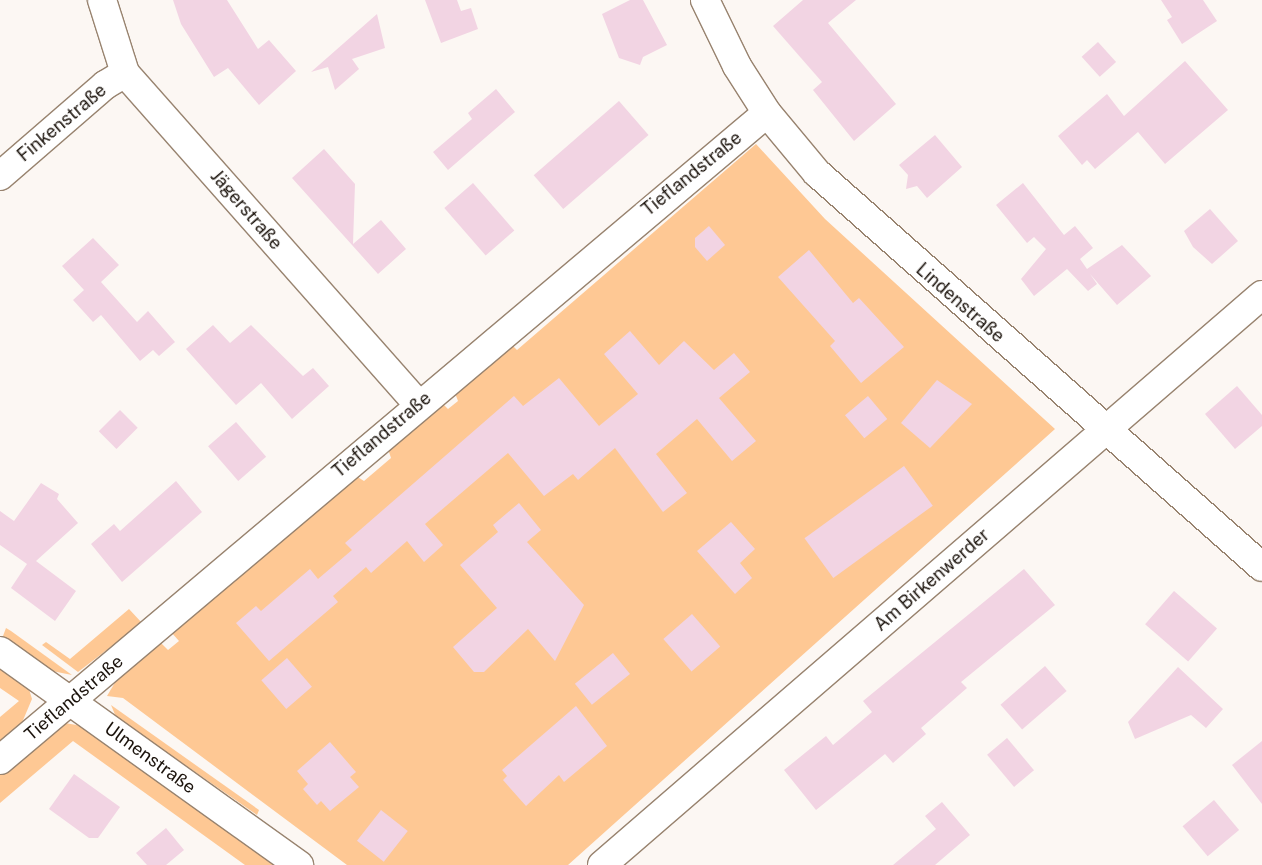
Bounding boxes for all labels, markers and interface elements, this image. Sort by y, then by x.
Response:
street label: Finkenstraße [13,80,111,166]
street label: Tieflandstraße [638,127,746,221]
street label: Jägerstraße [206,166,286,254]
street label: Lindenstraße [911,259,1009,347]
street label: Tieflandstraße [328,388,436,482]
street label: Am Birkenwerder [870,524,994,636]
street label: Tieflandstraße [20,651,128,745]
street label: Ulmenstraße [100,718,200,798]

